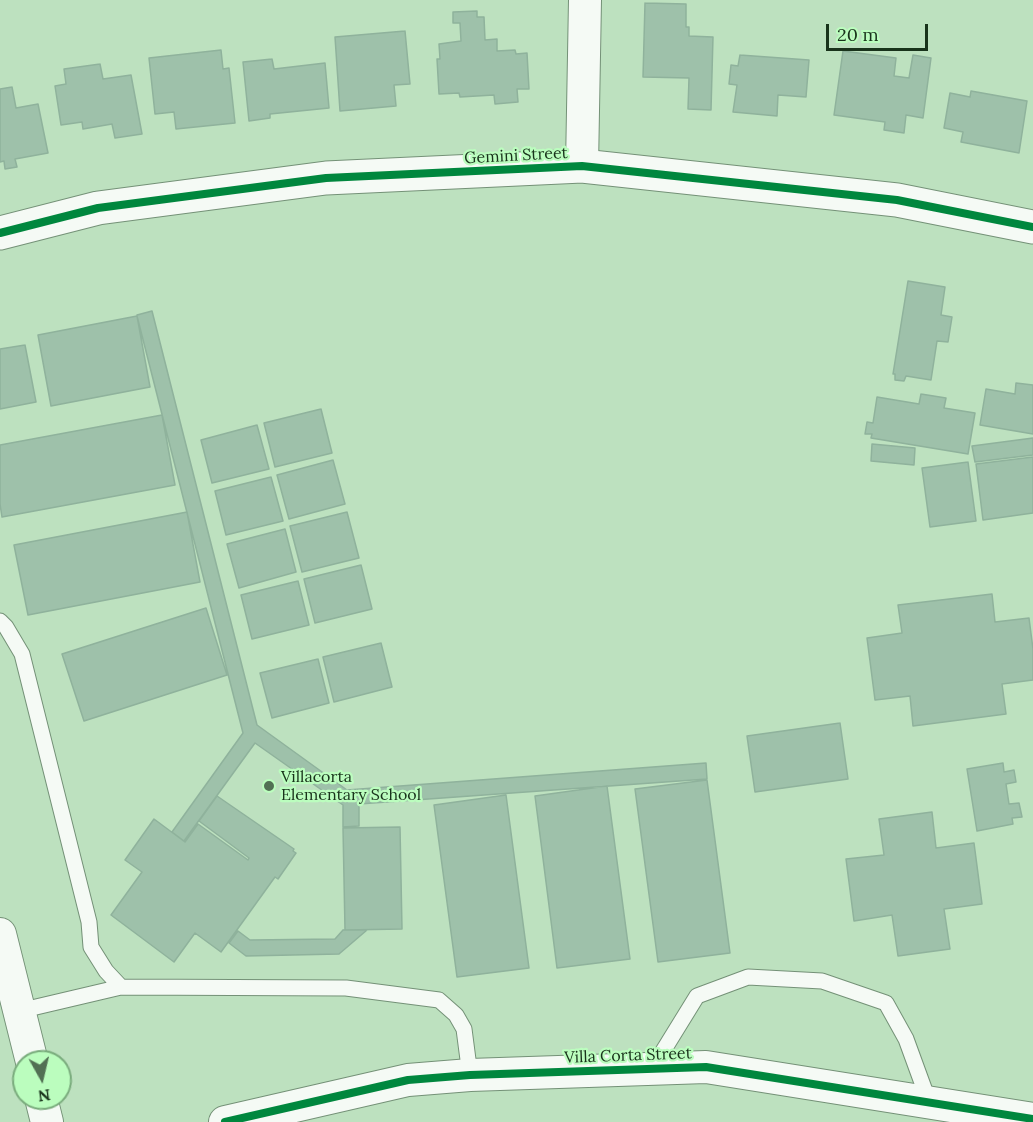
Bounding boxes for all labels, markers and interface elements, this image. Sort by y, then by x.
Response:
scale bar [829,12,931,50]
text: 20 m [837,23,879,46]
street label: Gemini Street [464,144,568,168]
place label: Villacorta Elementary School [281,767,421,805]
marker: Villacorta Elementary School [262,779,276,793]
street label: Villa Corta Street [564,1044,692,1068]
north arrow [12,1050,72,1110]
text: N [37,1085,52,1107]

